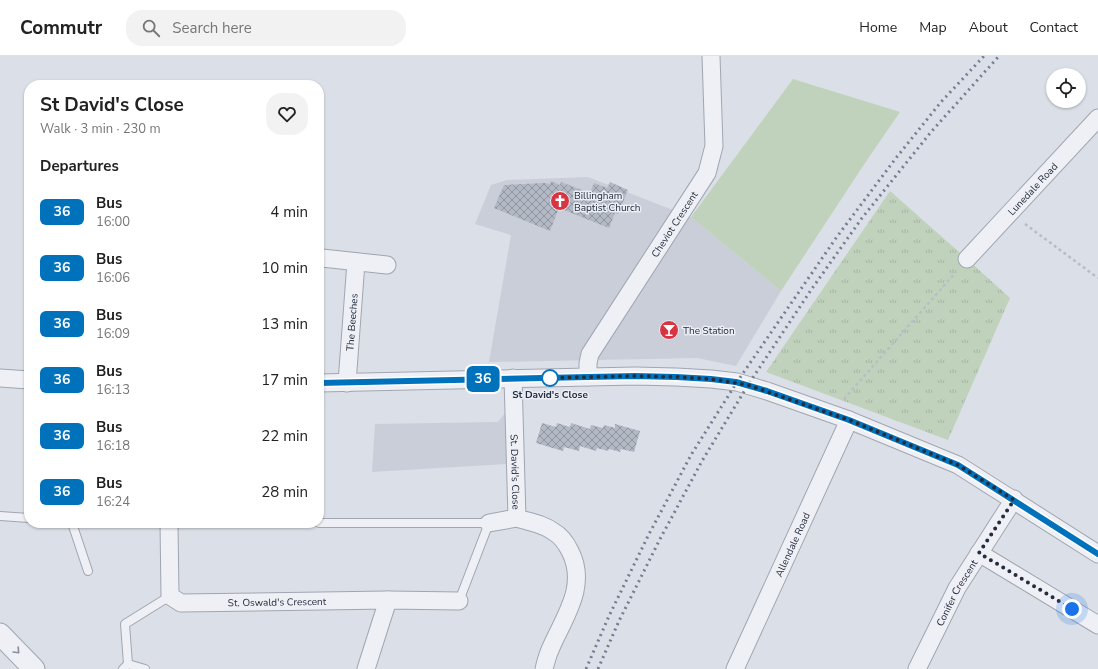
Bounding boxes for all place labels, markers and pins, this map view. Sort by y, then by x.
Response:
place label: Billingham Baptist Church [574,189,640,215]
church icon: Billingham Baptist Church [549,190,571,212]
bar icon: The Station [658,319,680,341]
place label: The Station [683,324,735,338]
marker: St David's Close [541,369,559,387]
place label: St David's Close [512,388,588,402]

